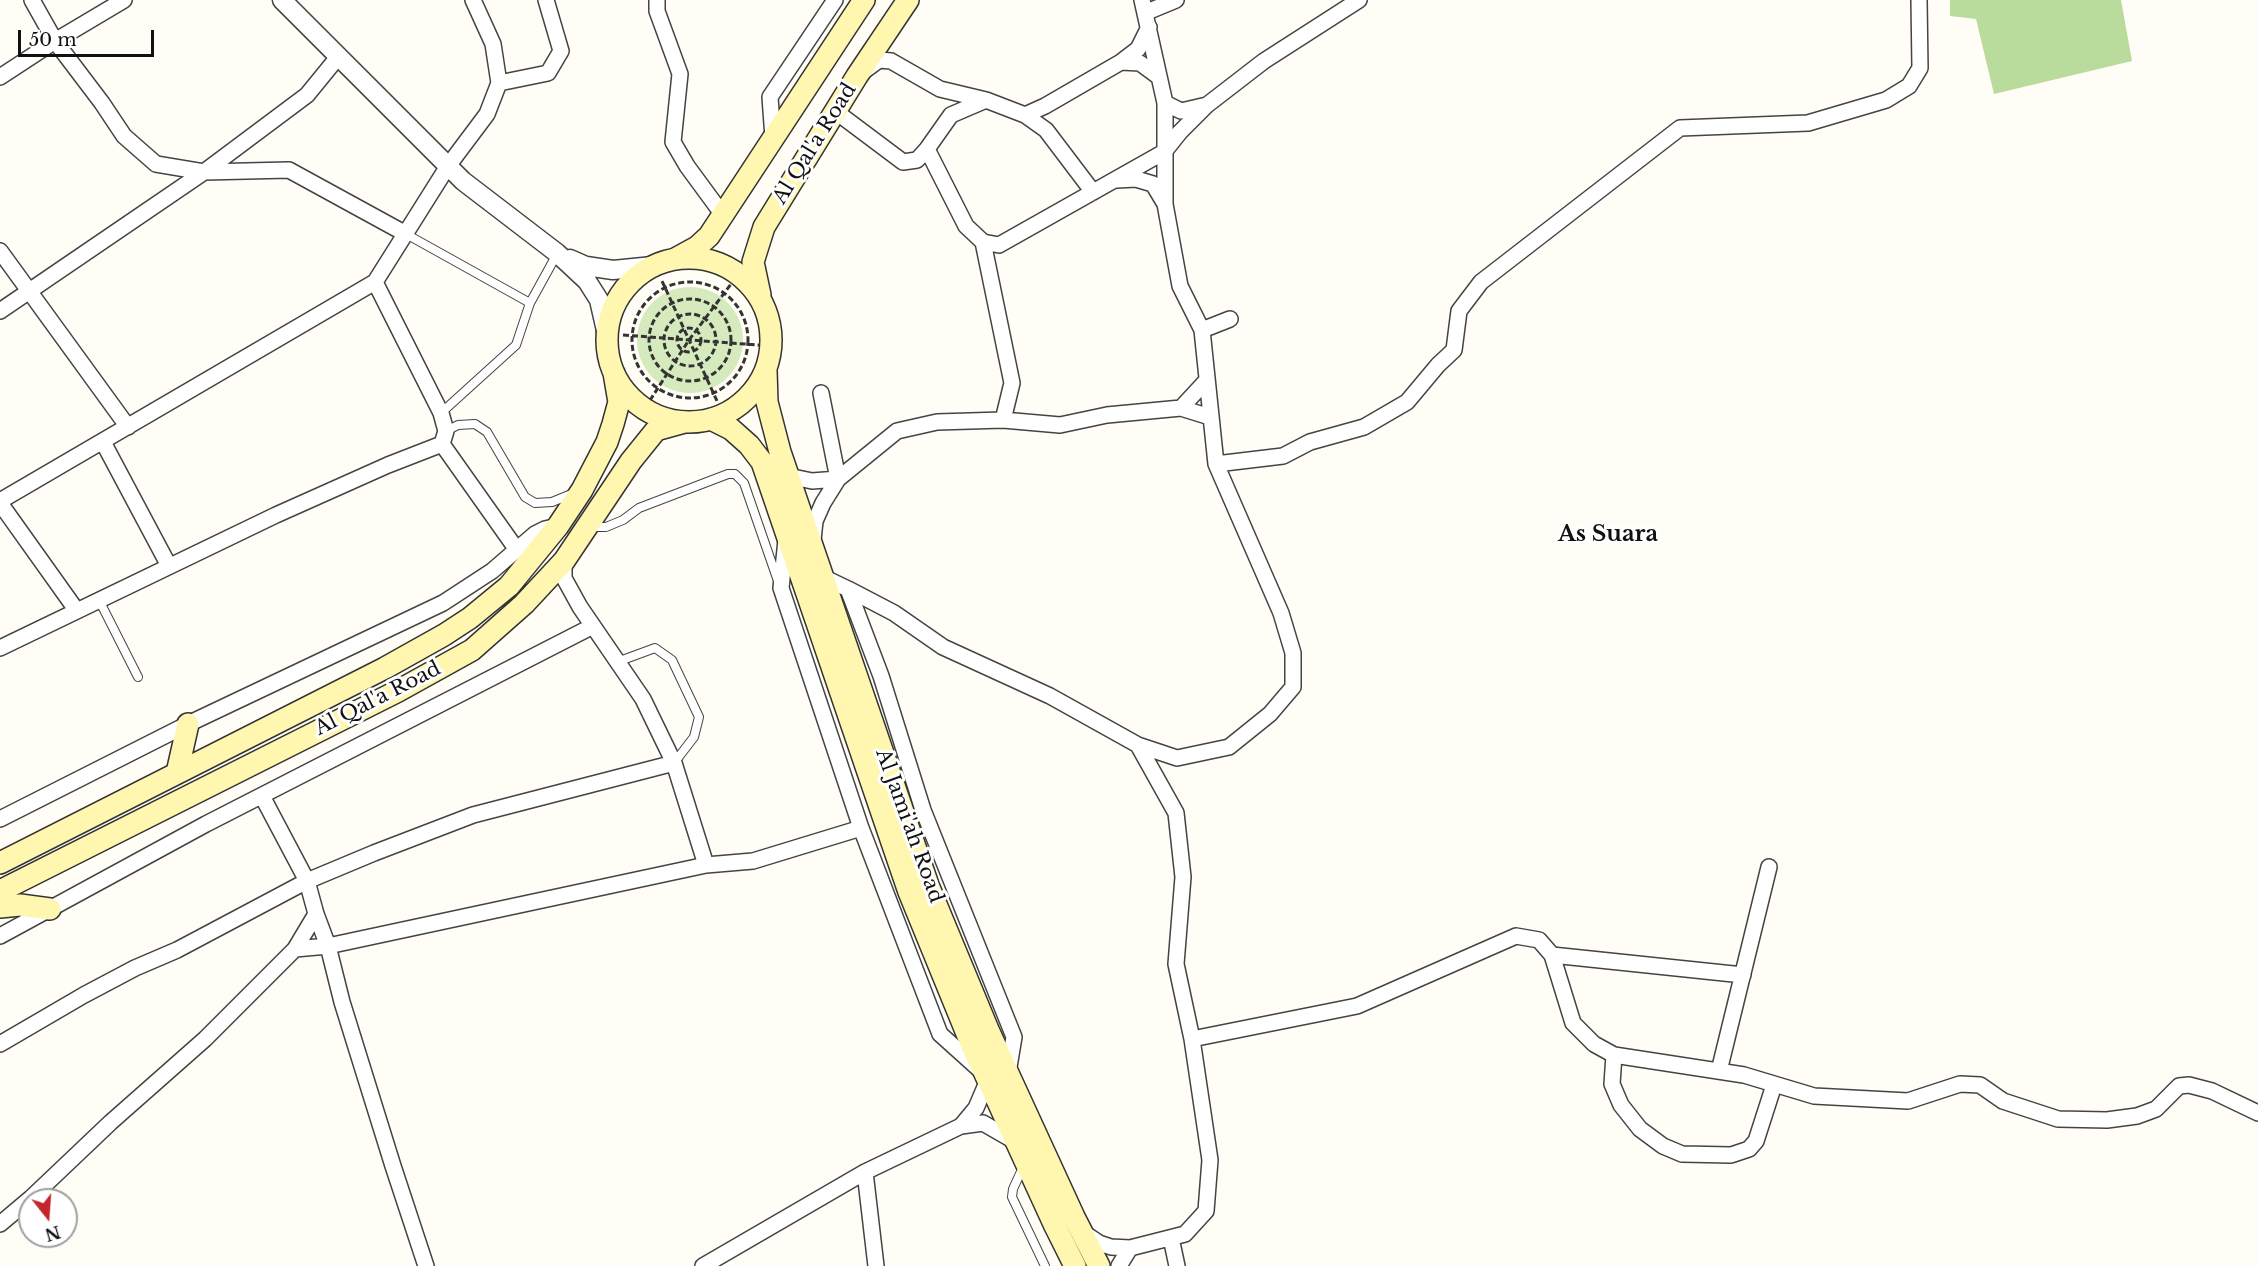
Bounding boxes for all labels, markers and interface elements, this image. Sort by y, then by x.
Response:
scale bar [21,18,158,56]
text: 50 m [29,29,77,51]
street label: Al Qal'a Road [768,79,862,209]
district label: As Suara [1558,522,1658,548]
street label: Al Qal'a Road [311,657,445,741]
street label: Al Jami'ah Road [870,746,948,906]
north arrow [18,1188,78,1248]
text: N [43,1222,63,1245]

